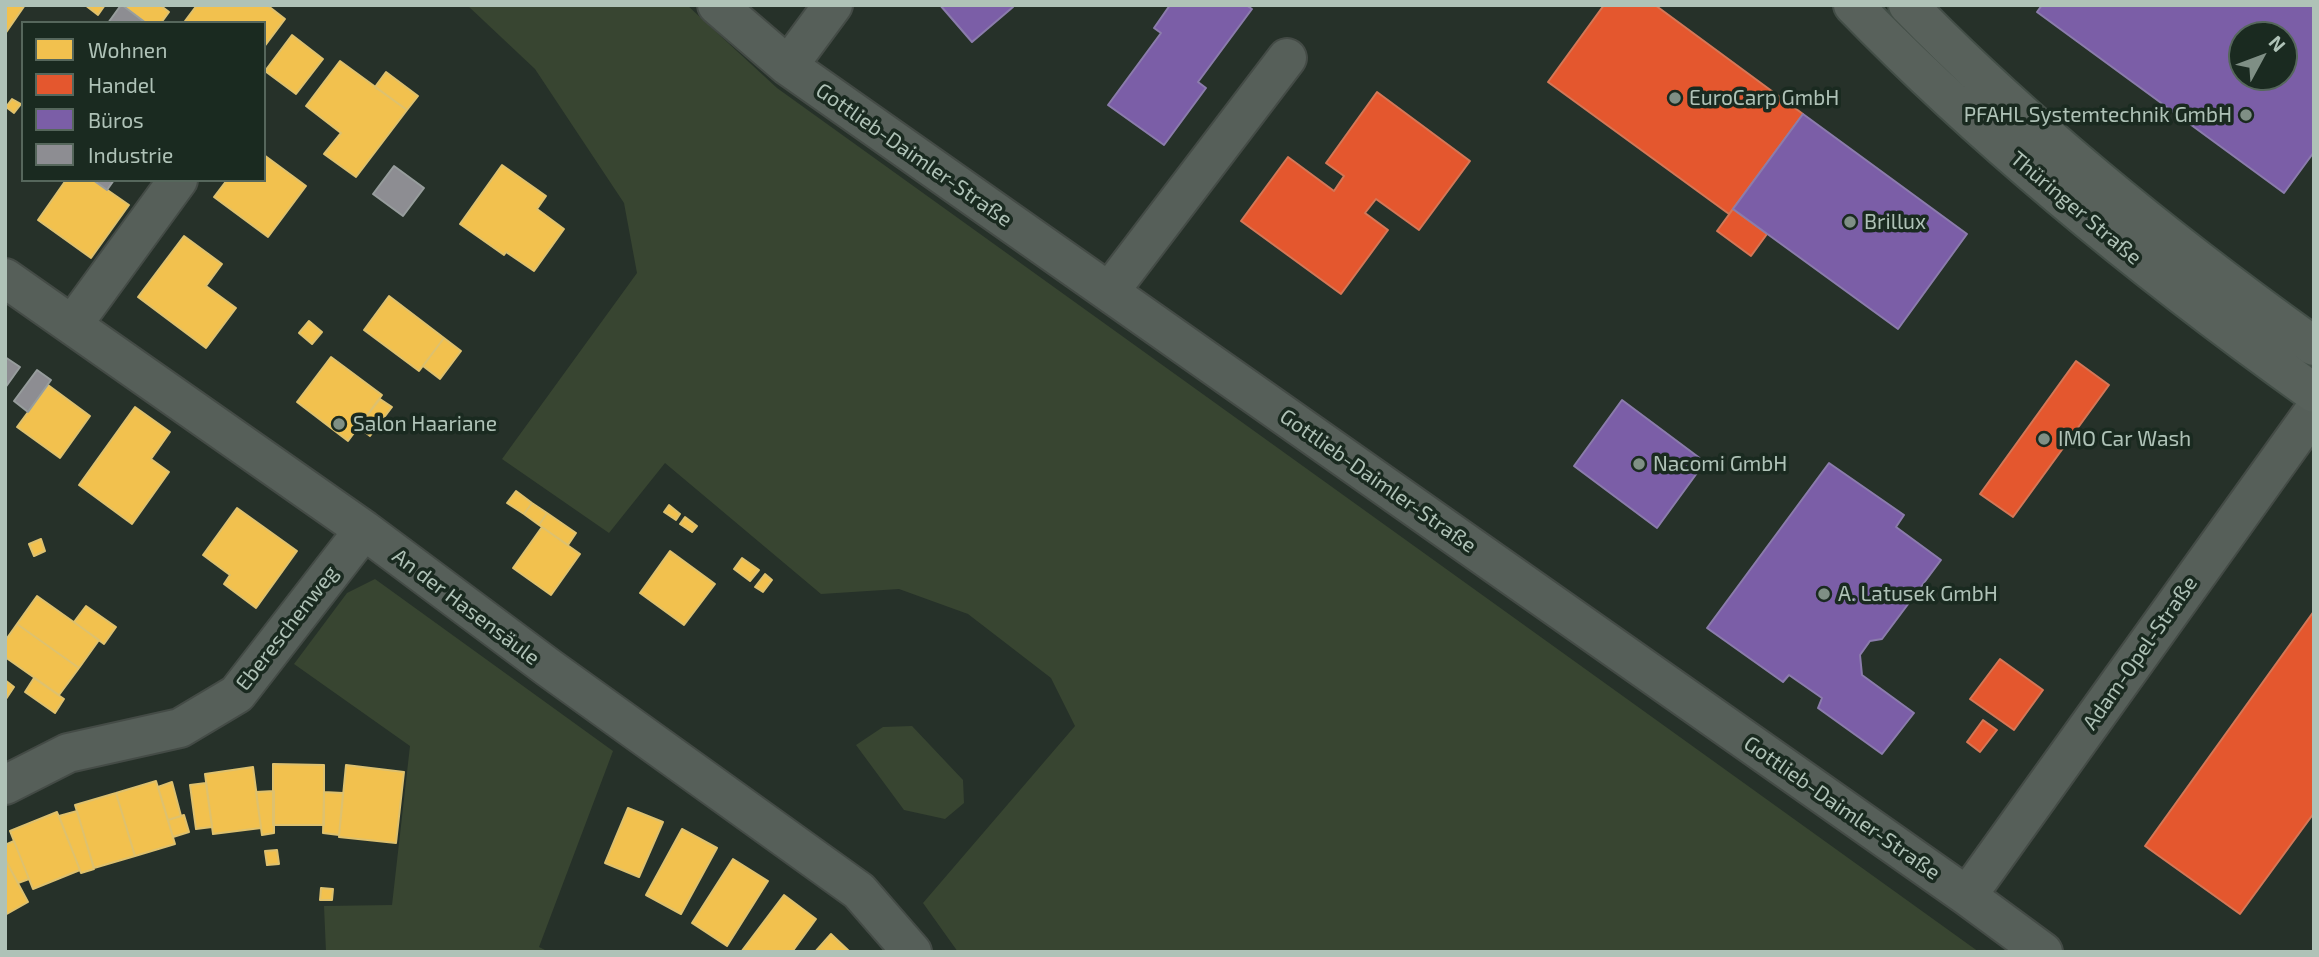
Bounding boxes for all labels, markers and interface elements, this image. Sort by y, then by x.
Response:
legend [21,21,266,182]
north arrow [2228,21,2298,91]
text: N [2265,30,2291,56]
text: Wohnen [88,37,167,62]
text: Handel [88,72,155,97]
street label: Gottlieb-Daimler-Straße [811,78,1017,232]
place label: EuroCarp GmbH [1689,85,1839,111]
marker: EuroCarp GmbH [1667,90,1683,106]
place label: PFAHL Systemtechnik GmbH [1964,102,2232,128]
text: Büros [88,107,144,132]
marker: PFAHL Systemtechnik GmbH [2238,107,2254,123]
text: Industrie [88,142,173,167]
street label: Thüringer Straße [2005,146,2147,270]
place label: Brillux [1864,209,1926,235]
marker: Brillux [1842,214,1858,230]
street label: Gottlieb-Daimler-Straße [1275,404,1481,558]
place label: Salon Haariane [353,411,497,437]
marker: Salon Haariane [331,416,347,432]
place label: IMO Car Wash [2058,426,2191,452]
marker: IMO Car Wash [2036,431,2052,447]
place label: Nacomi GmbH [1653,451,1787,477]
marker: Nacomi GmbH [1631,456,1647,472]
street label: An der Hasensäule [387,543,545,671]
street label: Ebereschenweg [231,561,343,695]
street label: Adam-Opel-Straße [2077,571,2203,735]
place label: A. Latusek GmbH [1838,581,1998,607]
marker: A. Latusek GmbH [1816,586,1832,602]
street label: Gottlieb-Daimler-Straße [1739,731,1945,885]

